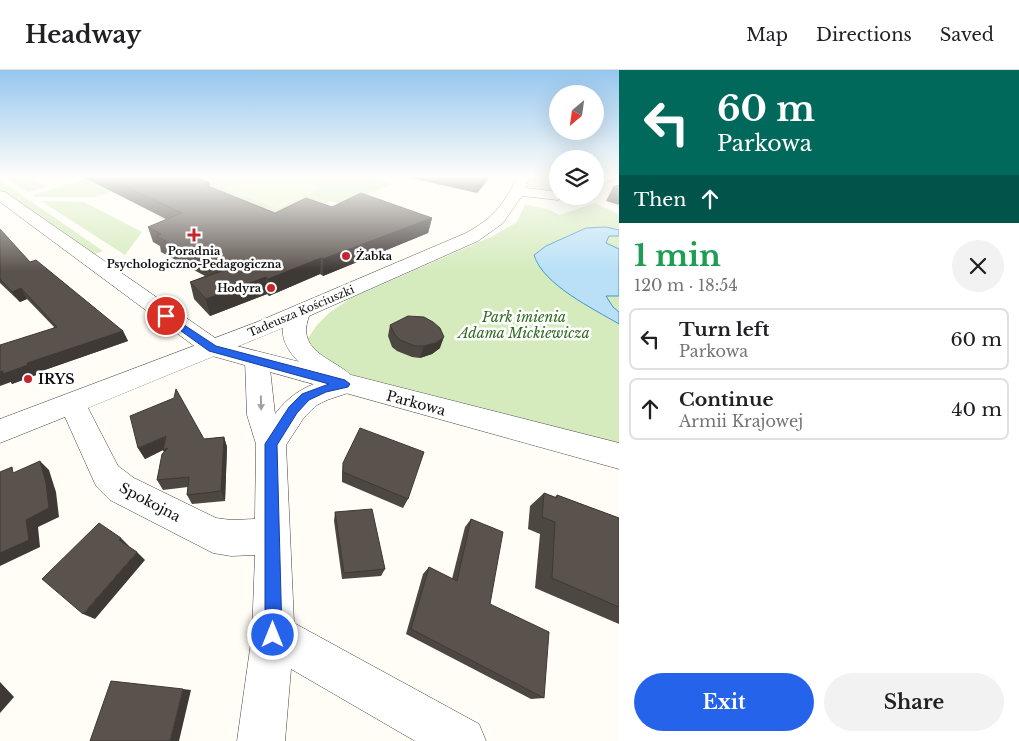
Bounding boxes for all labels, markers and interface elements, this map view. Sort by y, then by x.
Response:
text: Headway [25,20,141,49]
text: Map [746,24,788,46]
text: Directions [816,24,912,46]
text: Saved [940,24,994,46]
north arrow [549,85,604,140]
map controls [549,85,604,205]
text: 60 m [717,87,815,130]
icon: left [634,90,699,155]
text: Parkowa [717,130,812,157]
button: layers [549,150,604,205]
icon: ahead [696,185,724,213]
text: Then [634,188,686,211]
marker: Poradnia Psychologiczno-Pedagogiczna [187,228,201,242]
text: 1 min [634,237,721,274]
button: close [952,240,1004,292]
place label: Poradnia Psychologiczno-Pedagogiczna [107,244,282,271]
place label: Żabka [356,248,393,263]
marker: Żabka [340,250,352,262]
text: 120 m · 18:54 [634,275,738,295]
place label: Hodyra [217,281,262,295]
street label: Tadeusza Kościuszki [246,282,357,340]
marker: Hodyra [265,282,277,294]
pin [145,295,187,337]
icon: arrive [152,302,180,330]
park label: Park imienia Adama Mickiewicza [456,308,590,342]
text: Turn left [679,318,770,341]
icon: left [636,325,664,353]
text: 60 m [950,328,1002,351]
text: Parkowa [679,341,748,361]
place label: IRYS [38,370,75,388]
marker: IRYS [22,373,34,385]
street label: Parkowa [384,386,448,420]
text: Continue [679,388,774,411]
one-way arrow [257,395,265,411]
icon: ahead [636,395,664,423]
text: 40 m [951,398,1002,421]
text: Armii Krajowej [679,411,803,431]
street label: Spokojna [116,478,184,526]
position arrow [246,608,298,660]
button: Exit [634,673,814,731]
button: Share [824,673,1004,731]

